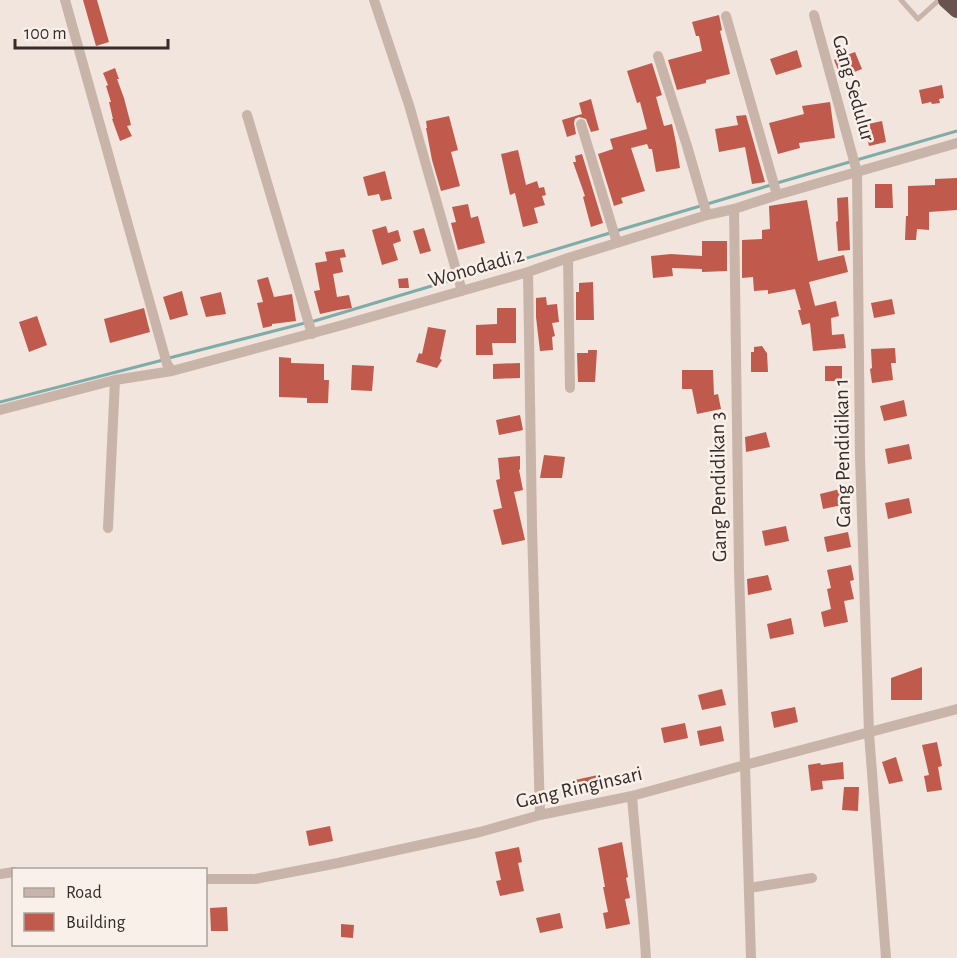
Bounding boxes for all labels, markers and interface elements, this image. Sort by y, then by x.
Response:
scale bar [15,12,168,50]
text: 100 m [24,25,67,43]
street label: Gang Sedulur [828,33,879,144]
street label: Wonodadi 2 [426,244,526,291]
street label: Gang Pendidikan 1 [831,378,854,528]
street label: Gang Pendidikan 3 [707,412,730,562]
street label: Gang Ringinsari [514,763,644,812]
legend [12,868,207,946]
text: Road [66,884,102,902]
text: Building [66,914,126,932]

